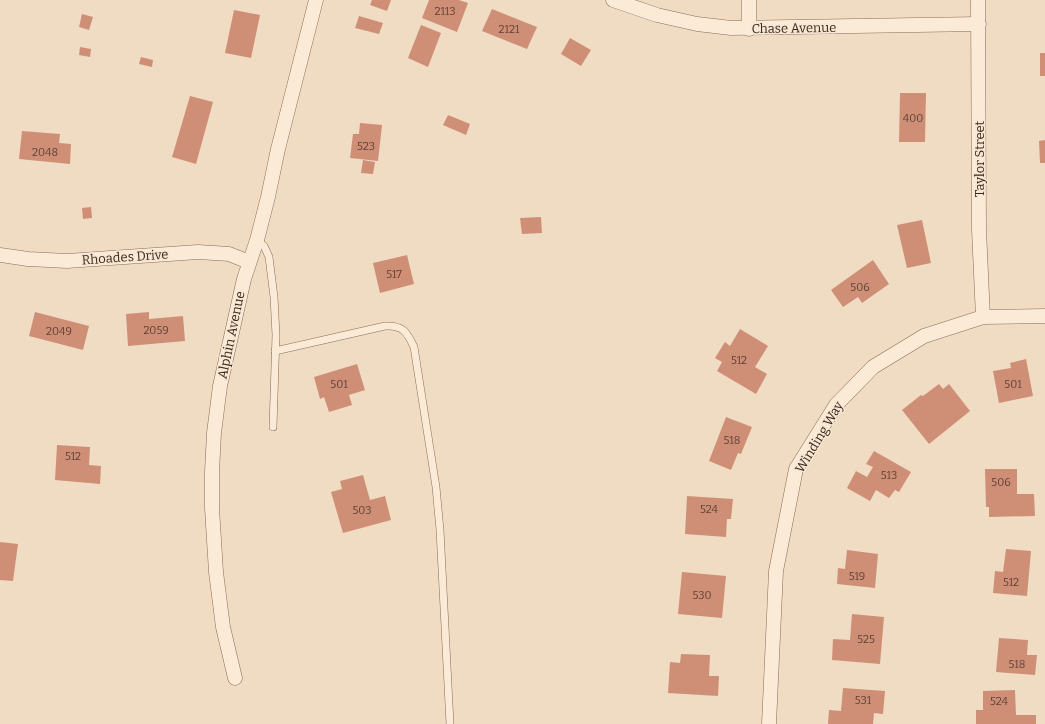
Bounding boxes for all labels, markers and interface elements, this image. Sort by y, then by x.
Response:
house number: 2113 [434,5,456,18]
street label: Chase Avenue [751,20,837,36]
house number: 2121 [499,23,520,36]
house number: 400 [903,112,923,125]
street label: Taylor Street [972,120,987,197]
house number: 523 [357,140,375,153]
house number: 2048 [32,146,58,159]
street label: Rhoades Drive [81,246,169,268]
house number: 517 [386,268,402,281]
house number: 506 [850,281,870,294]
street label: Alphin Avenue [214,290,248,380]
house number: 2059 [143,324,169,337]
house number: 2049 [46,325,72,338]
house number: 512 [731,354,747,367]
house number: 501 [330,378,348,391]
house number: 501 [1004,378,1022,391]
street label: Winding Way [792,399,846,475]
house number: 518 [724,434,740,447]
house number: 512 [65,450,81,463]
house number: 513 [881,469,897,482]
house number: 506 [991,476,1011,489]
house number: 524 [700,503,719,516]
house number: 503 [352,504,372,517]
house number: 519 [849,570,865,583]
house number: 512 [1003,576,1019,589]
house number: 530 [693,589,711,602]
house number: 525 [857,633,875,646]
house number: 518 [1009,658,1025,671]
house number: 531 [855,694,872,707]
house number: 524 [990,695,1009,708]

